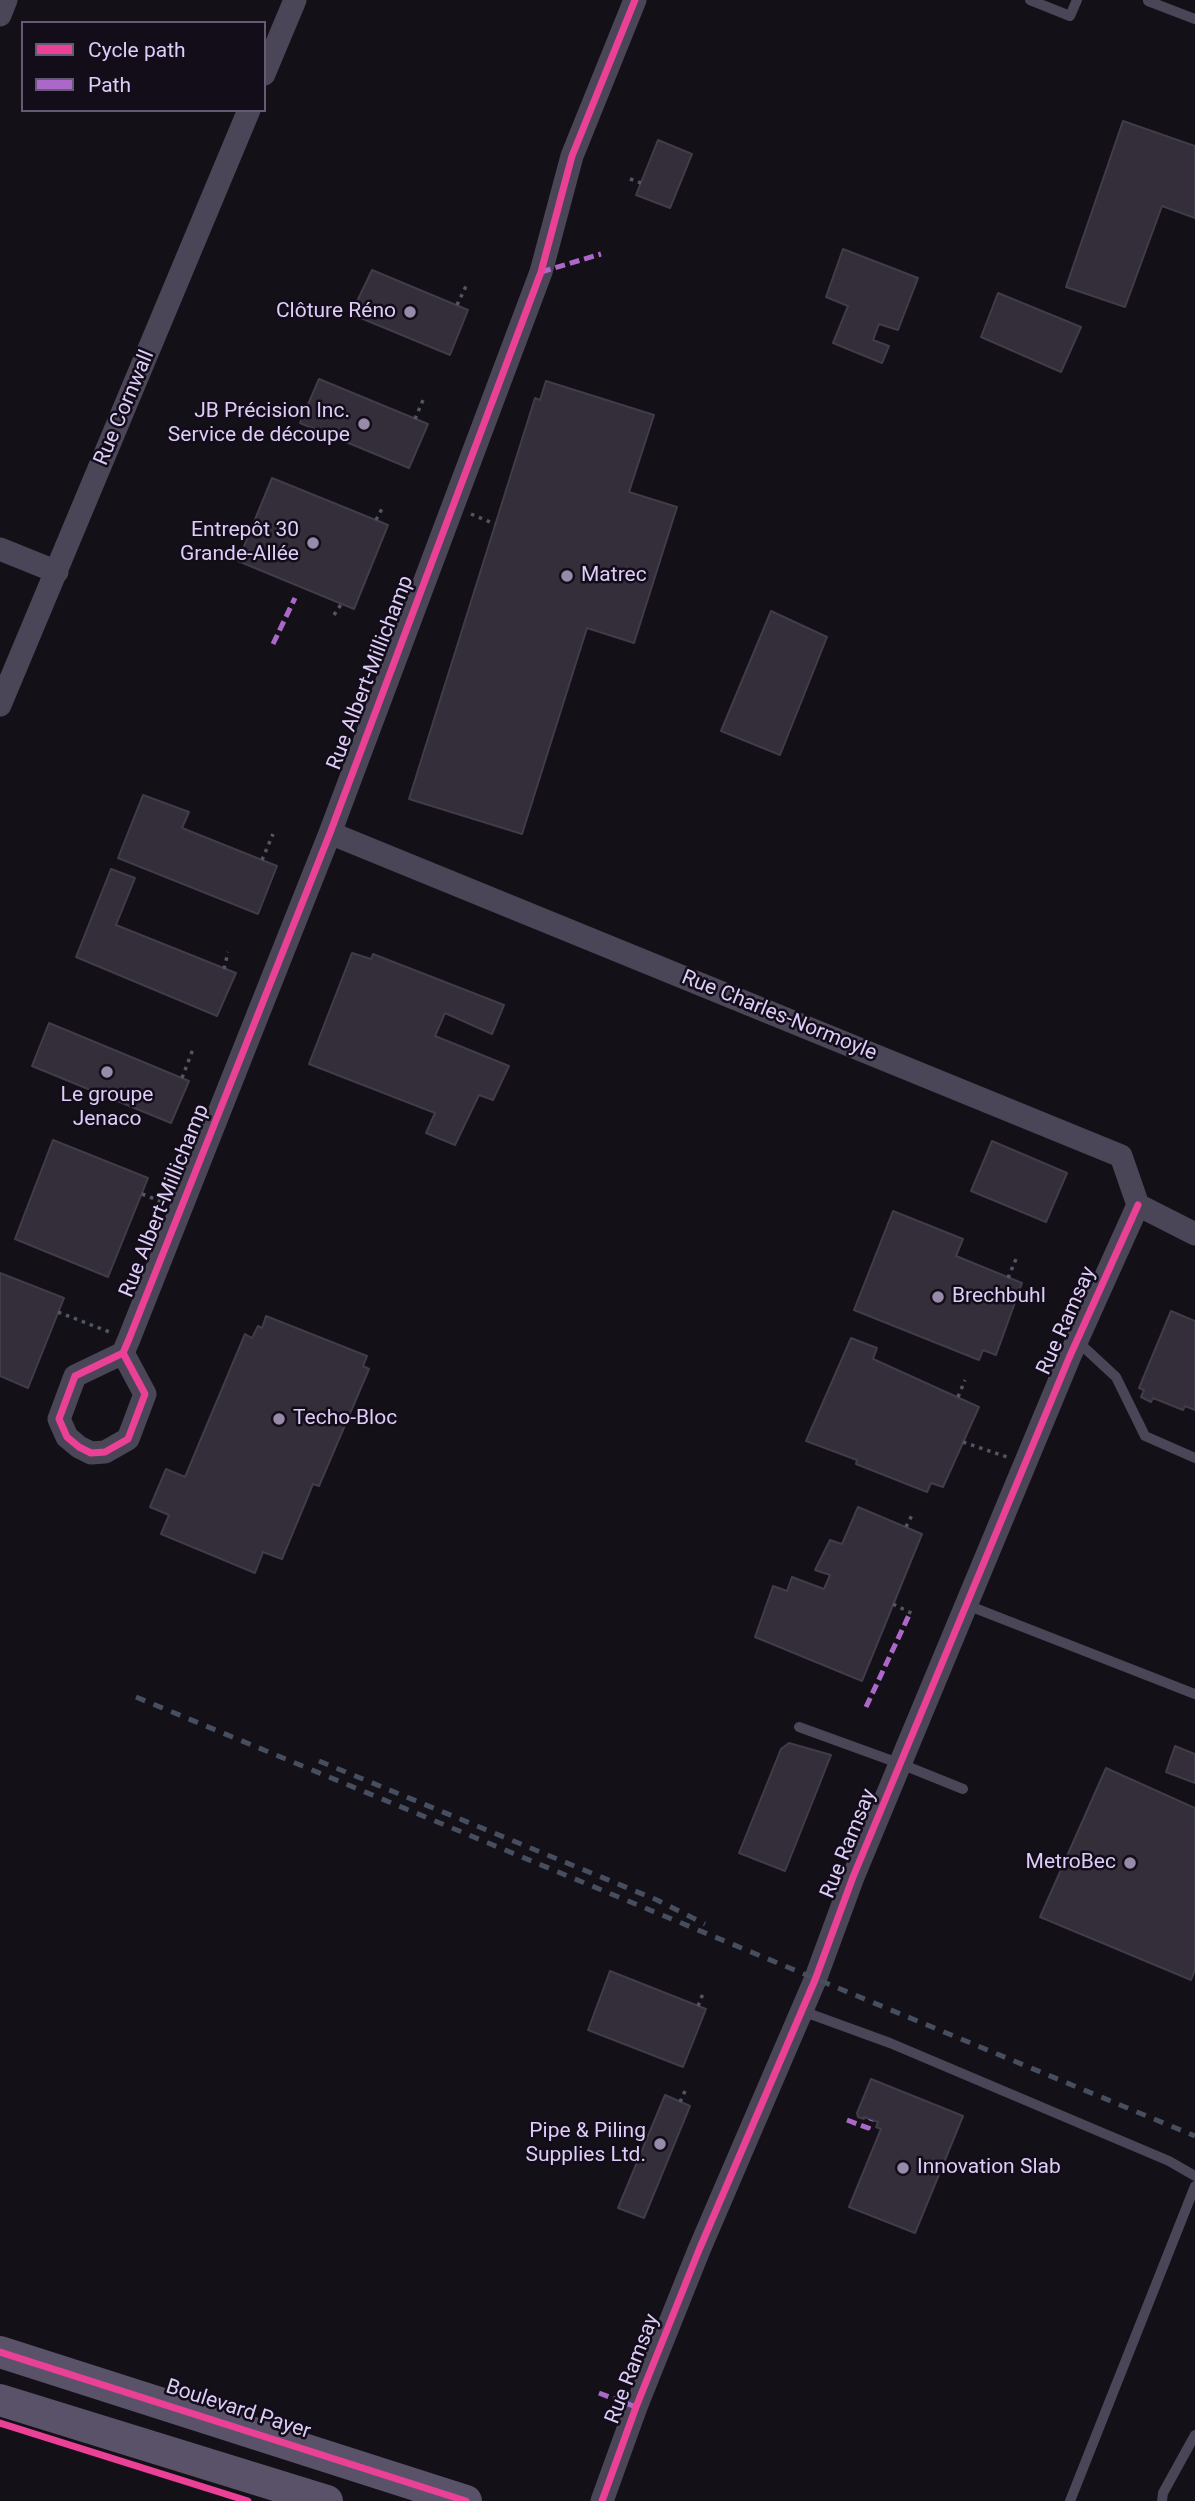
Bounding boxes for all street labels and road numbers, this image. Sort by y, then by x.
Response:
street label: Rue Cornwall [89,347,161,469]
street label: Rue Albert-Millichamp [322,572,420,774]
street label: Rue Charles-Normoyle [678,965,880,1067]
street label: Rue Albert-Millichamp [115,1101,215,1301]
street label: Rue Ramsay [1032,1263,1102,1379]
street label: Rue Ramsay [816,1786,882,1902]
street label: Rue Ramsay [601,2310,665,2428]
street label: Boulevard Payer [162,2375,314,2445]

